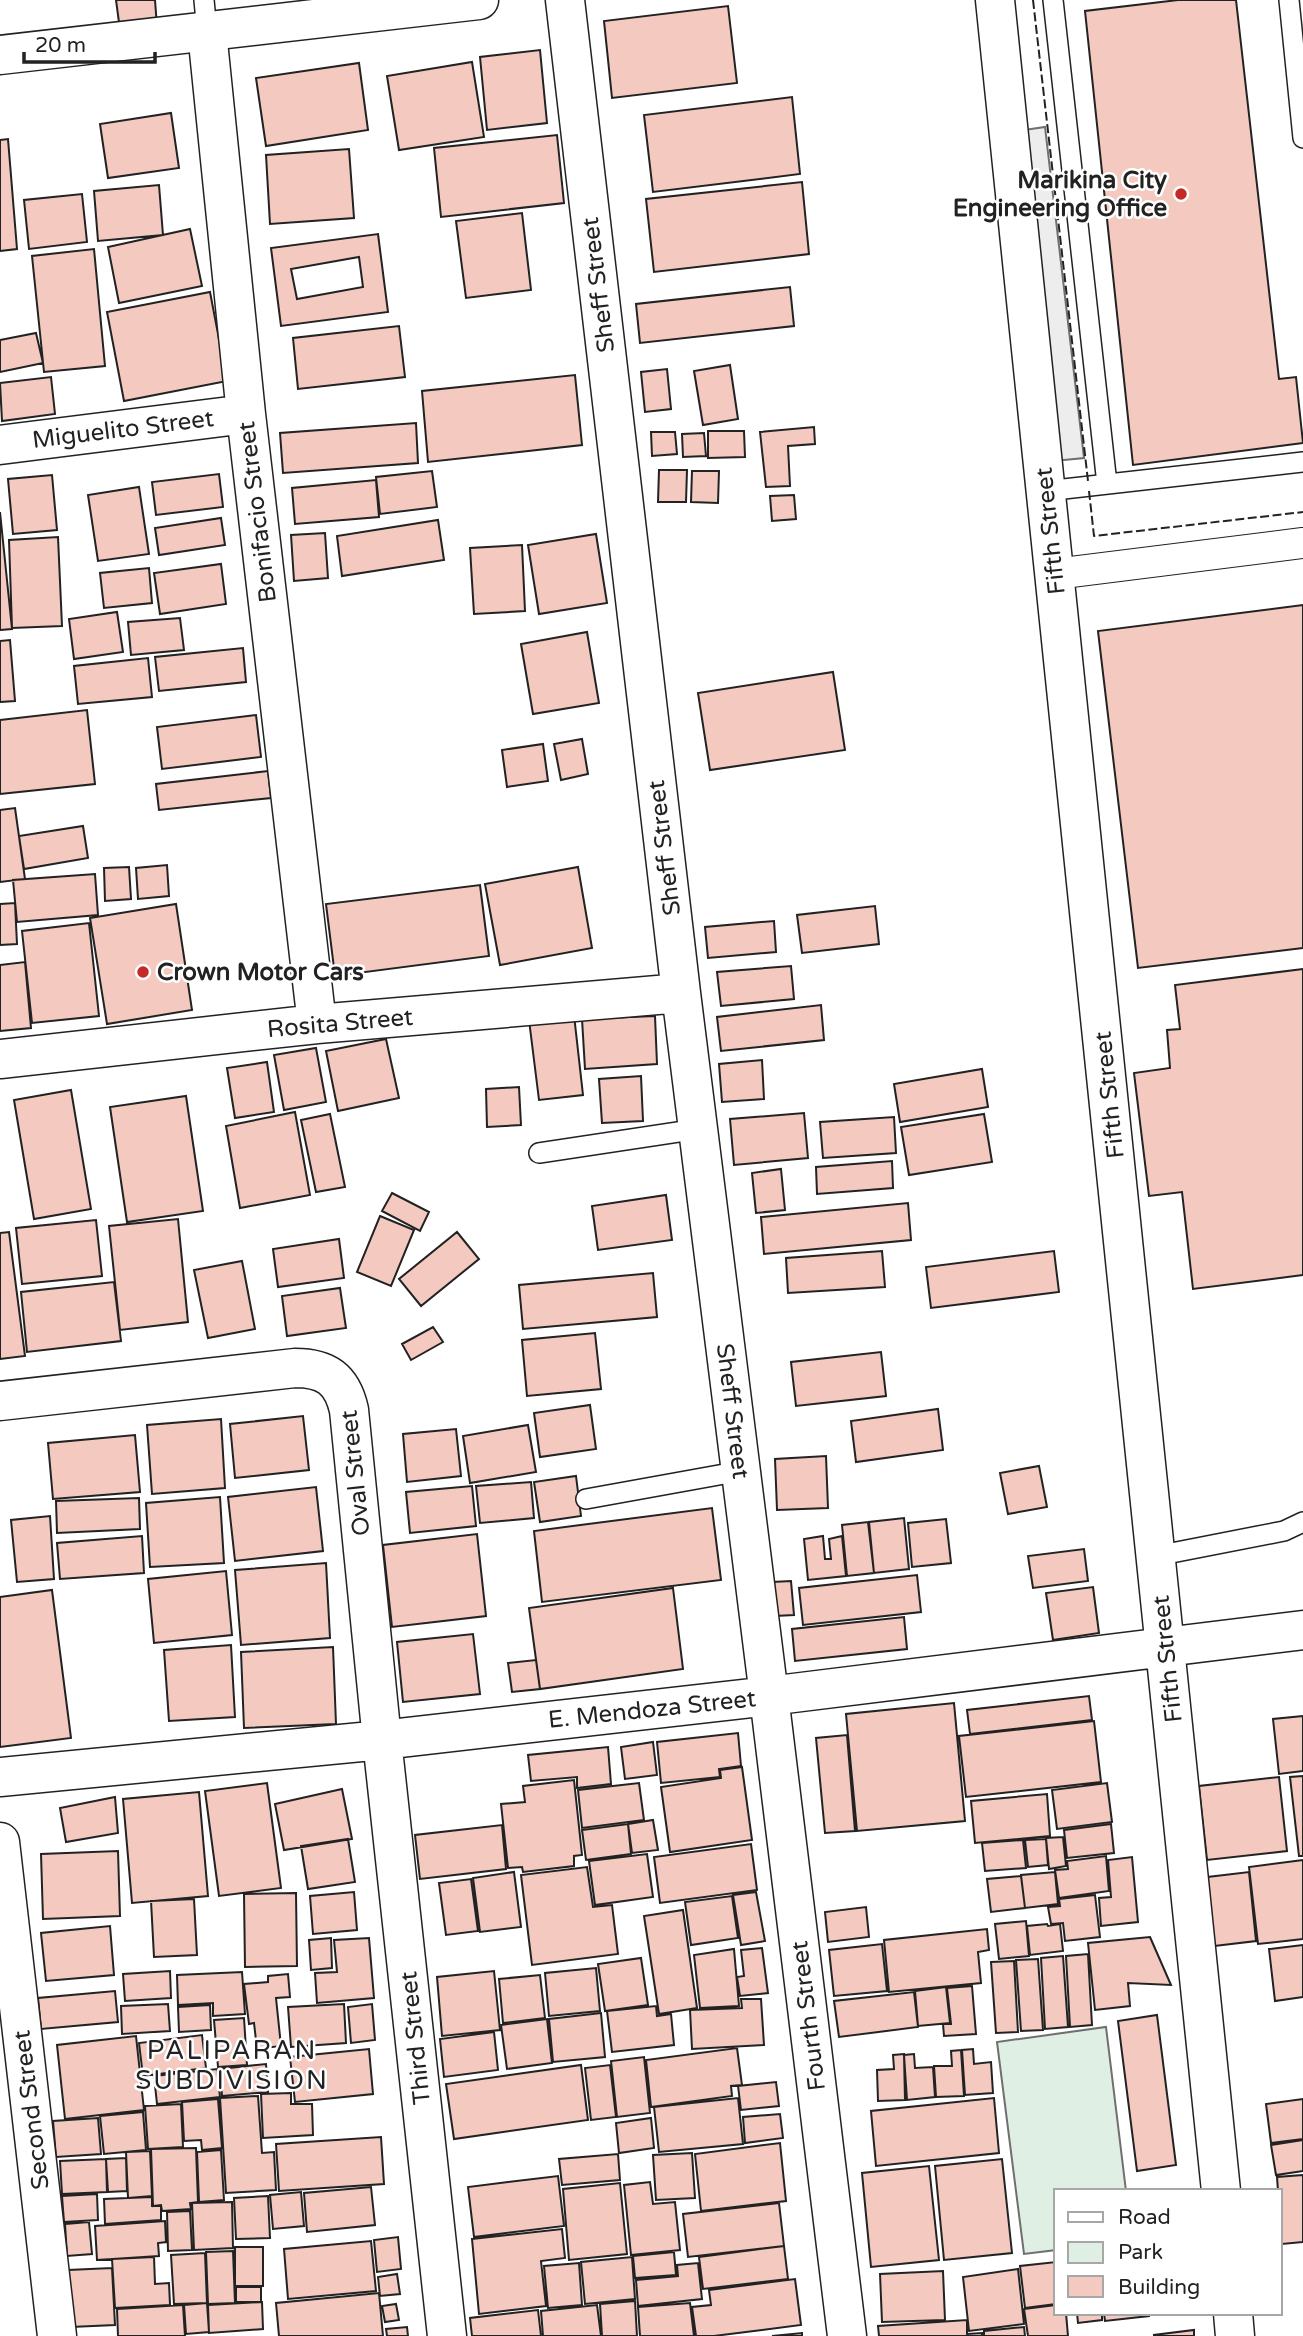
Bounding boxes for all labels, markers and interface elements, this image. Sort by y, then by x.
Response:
scale bar [24,21,156,65]
text: 20 m [35,33,86,58]
place label: Marikina City Engineering Office [953,166,1167,223]
marker: Marikina City Engineering Office [1173,186,1189,202]
street label: Sheff Street [576,216,621,354]
street label: Miguelito Street [31,404,215,455]
street label: Bonifacio Street [232,420,283,604]
street label: Fifth Street [1029,466,1072,596]
street label: Sheff Street [642,779,687,917]
place label: Crown Motor Cars [157,958,364,987]
marker: Crown Motor Cars [135,964,151,980]
street label: Rosita Street [266,1003,414,1044]
street label: Fifth Street [1088,1030,1131,1160]
street label: Sheff Street [710,1342,755,1480]
street label: Oval Street [334,1409,377,1537]
street label: Fifth Street [1146,1594,1189,1724]
street label: E. Mendoza Street [547,1684,757,1735]
street label: Fourth Street [785,1939,832,2092]
street label: Third Street [394,1970,437,2106]
street label: Second Street [7,2029,56,2191]
district label: PALIPARAN SUBDIVISION [135,2035,329,2096]
legend [1054,2189,1282,2315]
text: Road [1118,2205,1171,2230]
text: Park [1118,2240,1163,2265]
text: Building [1118,2275,1200,2300]

